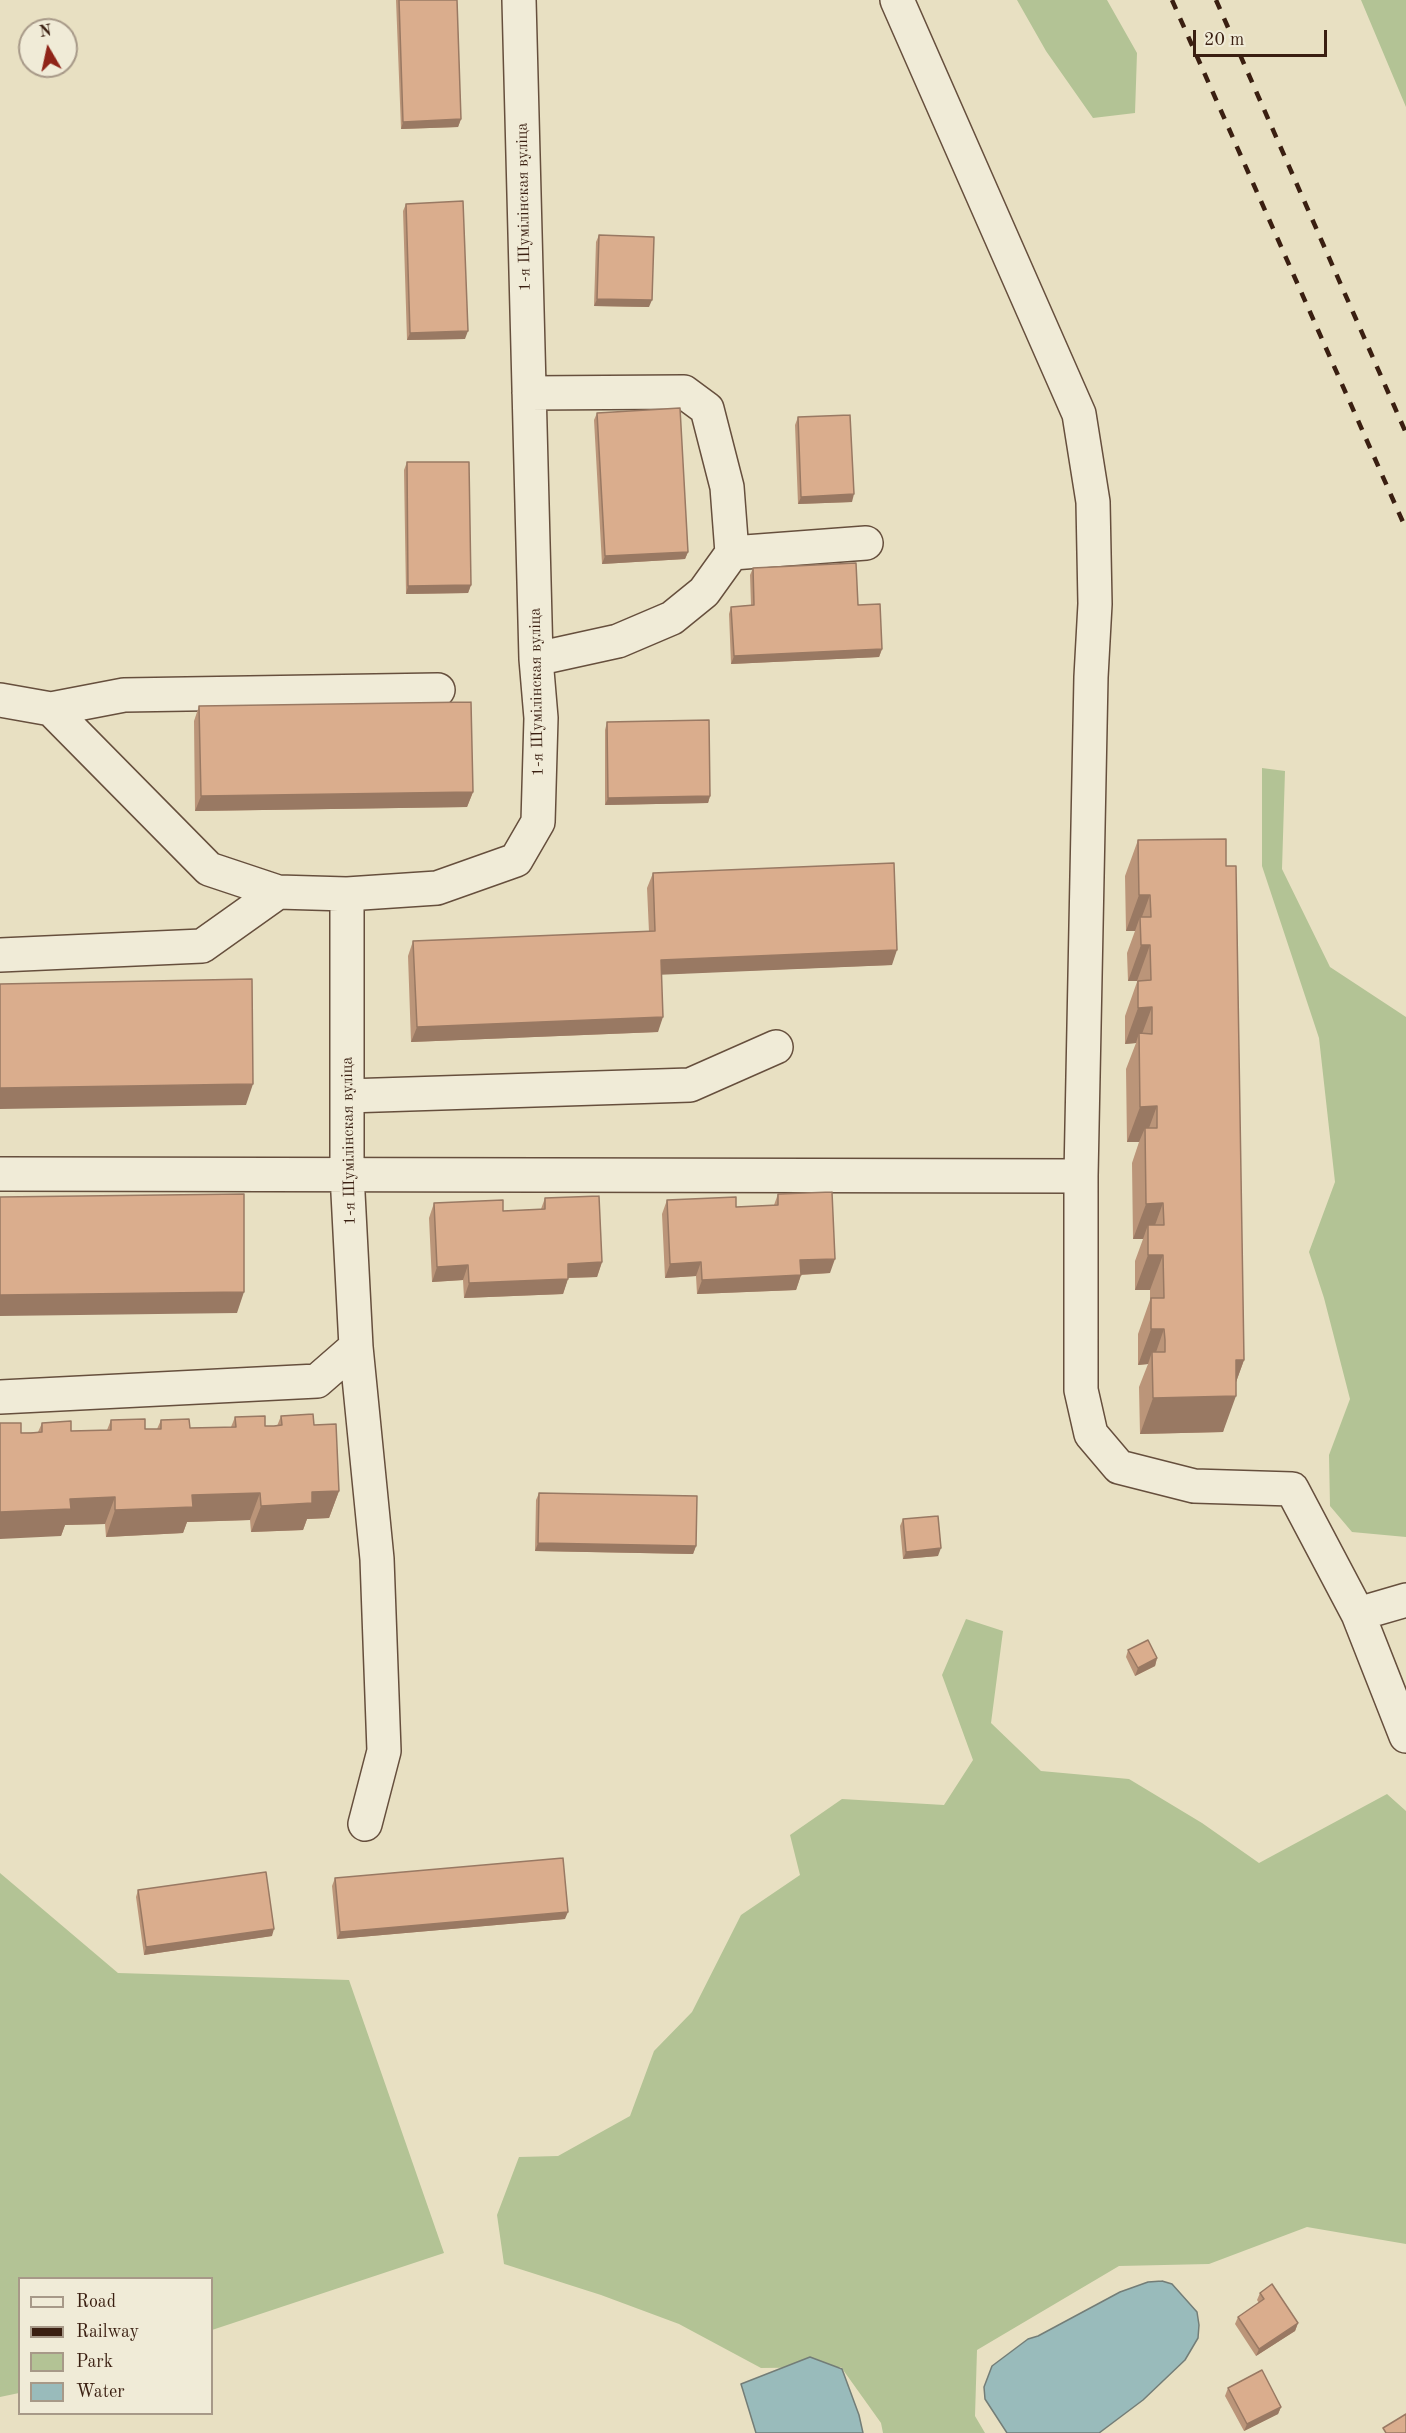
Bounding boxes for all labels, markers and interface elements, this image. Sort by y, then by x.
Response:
north arrow [18,18,78,78]
scale bar [1196,18,1330,56]
text: N [38,23,53,41]
text: 20 m [1204,31,1244,49]
street label: 1-я Шумілінская вуліца [513,122,535,292]
street label: 1-я Шумілінская вуліца [526,607,548,777]
street label: 1-я Шумілінская вуліца [338,1056,360,1226]
legend [18,2277,213,2415]
text: Road [76,2293,116,2311]
text: Railway [76,2323,139,2341]
text: Park [76,2353,113,2371]
text: Water [76,2383,125,2401]

